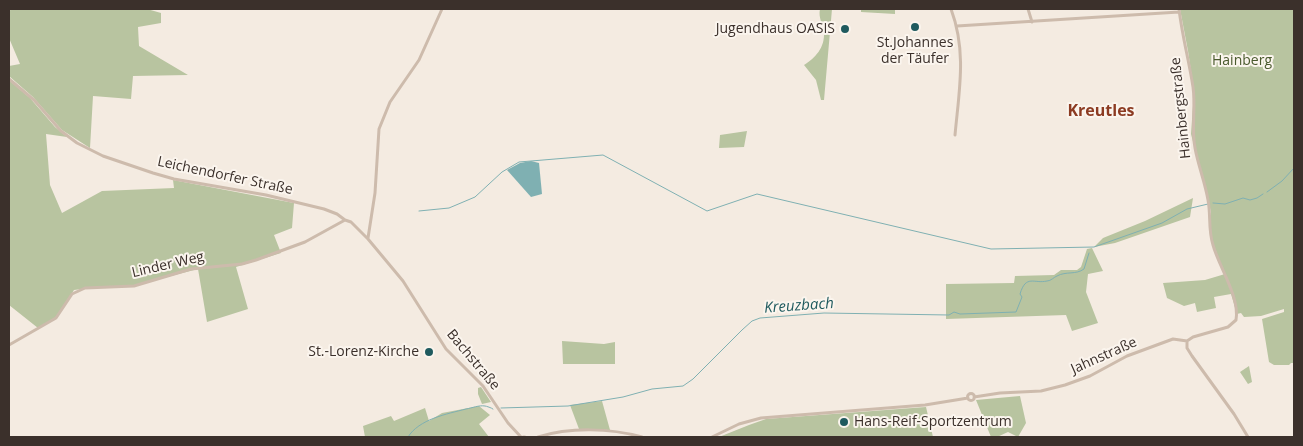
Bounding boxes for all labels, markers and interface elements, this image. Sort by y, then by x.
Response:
place label: Jugendhaus OASIS [716,21,835,37]
marker: St.Johannes der Täufer [909,21,921,33]
marker: Jugendhaus OASIS [839,23,851,35]
place label: St.Johannes der Täufer [877,35,953,68]
park label: Hainberg [1212,53,1272,69]
street label: Hainbergstraße [1167,57,1195,159]
district label: Kreutles [1067,101,1135,121]
street label: Leichendorfer Straße [156,153,294,199]
street label: Linder Weg [130,249,206,281]
water label: Kreuzbach [764,295,834,317]
street label: Bachstraße [443,326,503,394]
street label: Jahnstraße [1068,334,1140,378]
place label: St.-Lorenz-Kirche [308,344,419,360]
marker: St.-Lorenz-Kirche [423,346,435,358]
place label: Hans-Reif-Sportzentrum [854,414,1012,430]
marker: Hans-Reif-Sportzentrum [838,416,850,428]

